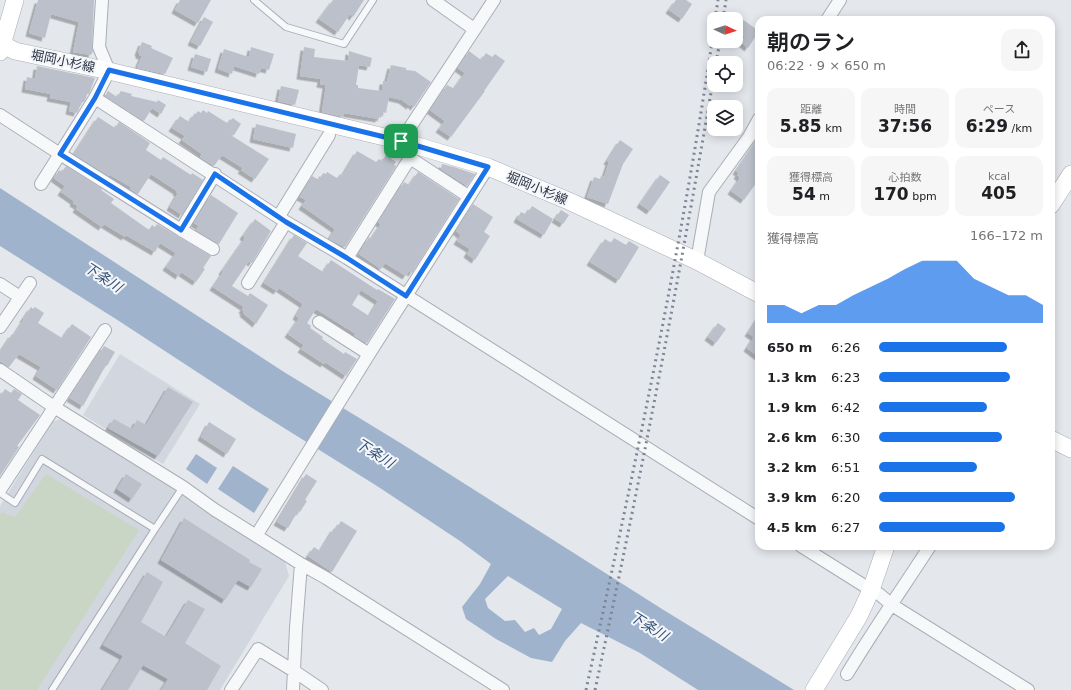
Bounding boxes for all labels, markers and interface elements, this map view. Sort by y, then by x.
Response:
north arrow [707,12,743,48]
map controls [707,12,743,136]
button: share [1001,29,1043,71]
text: 朝のラン [767,30,855,55]
street label: 堀岡小杉線 [30,47,96,75]
button: locate [707,56,743,92]
text: 06:22 · 9 × 650 m [767,58,886,73]
button: layers [707,100,743,136]
text: 距離 [800,103,822,116]
text: 時間 [894,103,916,116]
text: ペース [983,103,1015,116]
text: 5.85 [780,116,822,136]
text: 37:56 [878,116,932,136]
text: 6:29 [966,116,1008,136]
text: km [822,122,842,135]
text: /km [1008,122,1032,135]
pin [384,124,418,158]
icon: arrive [390,130,412,152]
street label: 堀岡小杉線 [504,168,570,208]
text: kcal [988,170,1010,183]
text: 獲得標高 [789,171,833,184]
text: 心拍数 [889,171,922,184]
text: 405 [981,183,1017,203]
text: 54 [792,184,816,204]
text: 170 [873,184,909,204]
text: m [816,190,830,203]
text: bpm [909,190,937,203]
text: 166–172 m [970,228,1043,243]
text: 獲得標高 [767,231,819,246]
water label: 下条川 [81,259,127,296]
text: 650 m [767,340,812,355]
text: 6:26 [831,340,860,355]
text: 1.3 km [767,370,817,385]
text: 6:23 [831,370,860,385]
text: 1.9 km [767,400,817,415]
text: 6:42 [831,400,860,415]
text: 2.6 km [767,430,817,445]
text: 6:30 [831,430,860,445]
water label: 下条川 [353,435,399,472]
text: 3.2 km [767,460,817,475]
text: 6:51 [831,460,860,475]
text: 3.9 km [767,490,817,505]
text: 6:20 [831,490,860,505]
text: 4.5 km [767,520,817,535]
text: 6:27 [831,520,860,535]
water label: 下条川 [627,608,673,645]

